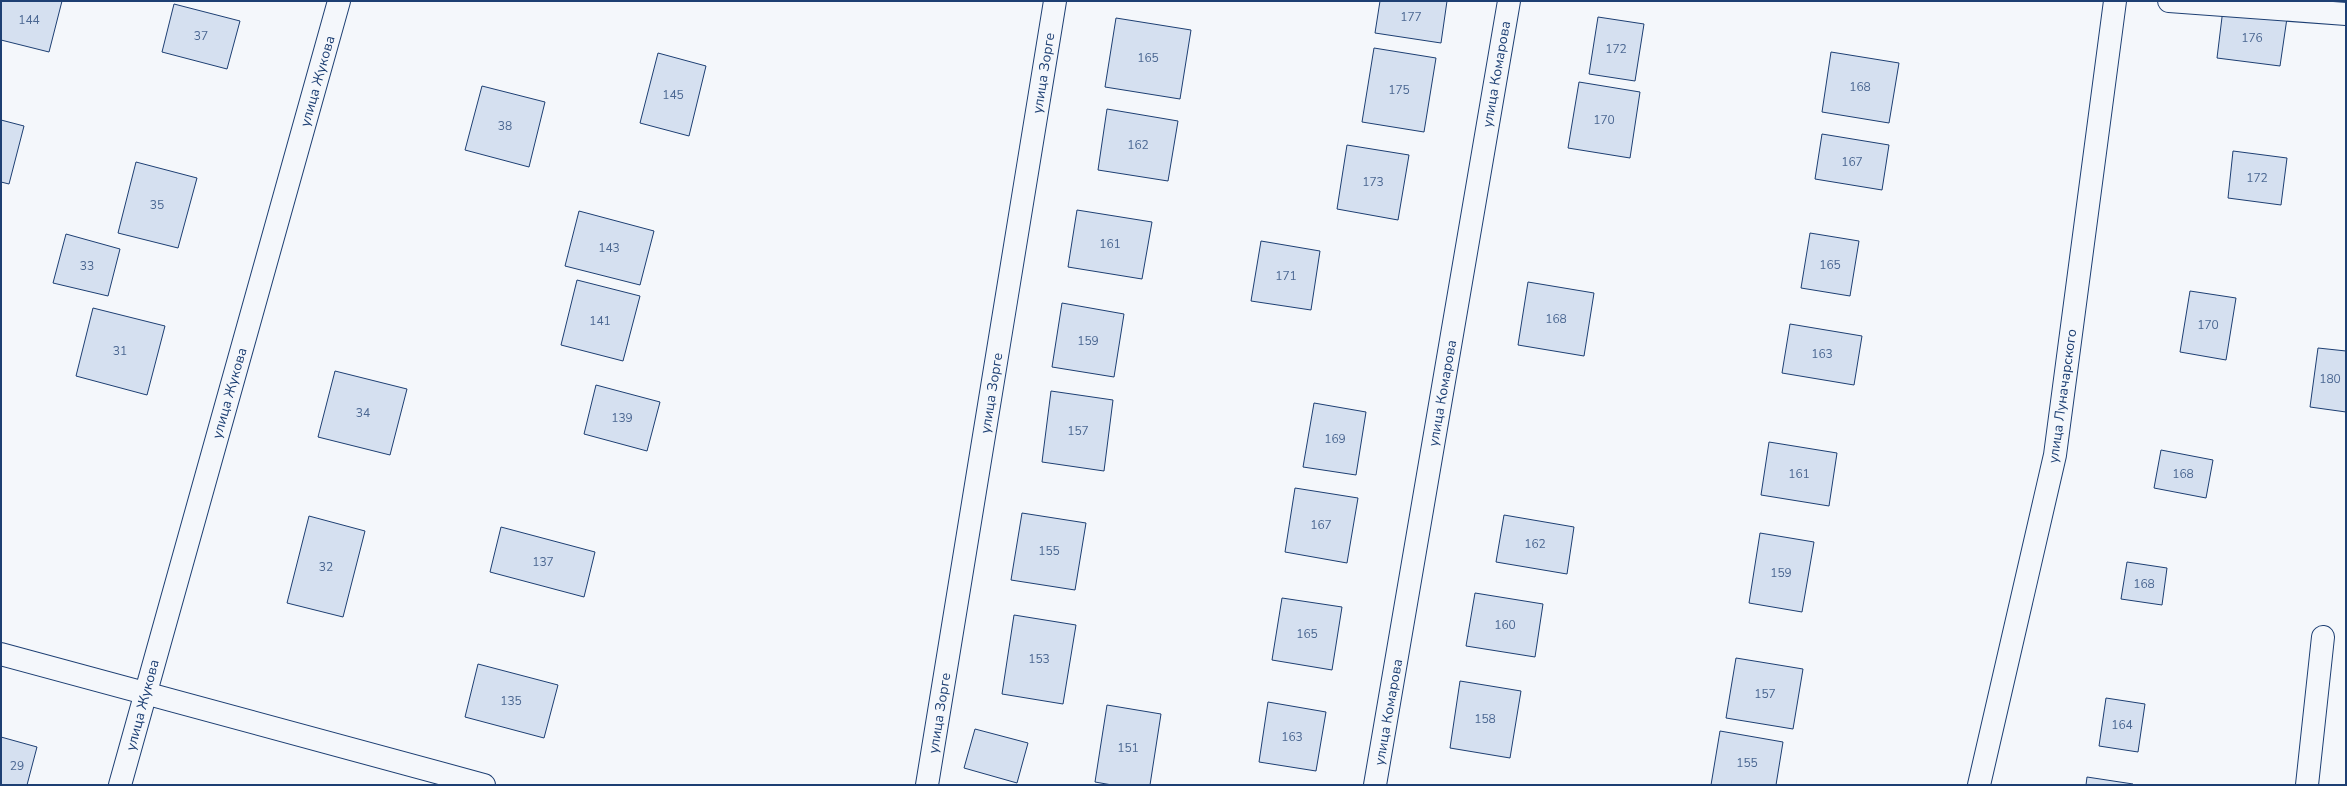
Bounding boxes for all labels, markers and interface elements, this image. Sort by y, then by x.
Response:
house number: 177 [1400,9,1422,25]
house number: 144 [18,12,40,28]
street label: улица Комарова [1478,19,1515,129]
house number: 37 [194,28,208,44]
house number: 176 [2241,30,2263,46]
street label: улица Зорге [1028,31,1059,115]
street label: улица Жукова [295,33,340,129]
house number: 172 [1605,41,1627,57]
house number: 165 [1137,50,1159,66]
house number: 168 [1849,79,1871,95]
house number: 175 [1388,82,1410,98]
house number: 145 [662,87,684,103]
house number: 170 [1593,112,1615,128]
house number: 38 [498,118,512,134]
house number: 162 [1127,137,1149,153]
house number: 167 [1841,154,1863,170]
house number: 172 [2246,170,2268,186]
house number: 173 [1362,174,1384,190]
house number: 35 [150,197,164,213]
house number: 161 [1099,236,1121,252]
house number: 143 [598,240,620,256]
house number: 165 [1819,257,1841,273]
house number: 33 [80,258,94,274]
house number: 171 [1275,268,1297,284]
house number: 168 [1545,311,1567,327]
house number: 141 [589,313,611,329]
house number: 170 [2197,317,2219,333]
street label: улица Луначарского [2044,328,2081,465]
house number: 159 [1077,333,1099,349]
street label: улица Комарова [1424,338,1461,448]
house number: 31 [113,343,127,359]
street label: улица Жукова [207,345,252,441]
house number: 163 [1811,346,1833,362]
street label: улица Зорге [976,351,1007,435]
house number: 180 [2319,371,2341,387]
house number: 34 [356,405,370,421]
house number: 139 [611,410,633,426]
house number: 157 [1067,423,1089,439]
house number: 169 [1324,431,1346,447]
house number: 161 [1788,466,1810,482]
house number: 168 [2172,466,2194,482]
house number: 167 [1310,517,1332,533]
house number: 162 [1524,536,1546,552]
house number: 155 [1038,543,1060,559]
house number: 137 [532,554,554,570]
house number: 32 [319,559,333,575]
house number: 159 [1770,565,1792,581]
house number: 168 [2133,576,2155,592]
house number: 160 [1494,617,1516,633]
house number: 165 [1296,626,1318,642]
house number: 153 [1028,651,1050,667]
street label: улица Жукова [121,657,164,753]
street label: улица Комарова [1370,657,1407,767]
street label: улица Зорге [924,671,955,755]
house number: 157 [1754,686,1776,702]
house number: 135 [500,693,522,709]
house number: 158 [1474,711,1496,727]
house number: 164 [2111,717,2133,733]
house number: 163 [1281,729,1303,745]
house number: 151 [1117,740,1139,756]
house number: 155 [1736,755,1758,771]
house number: 29 [10,758,24,774]

